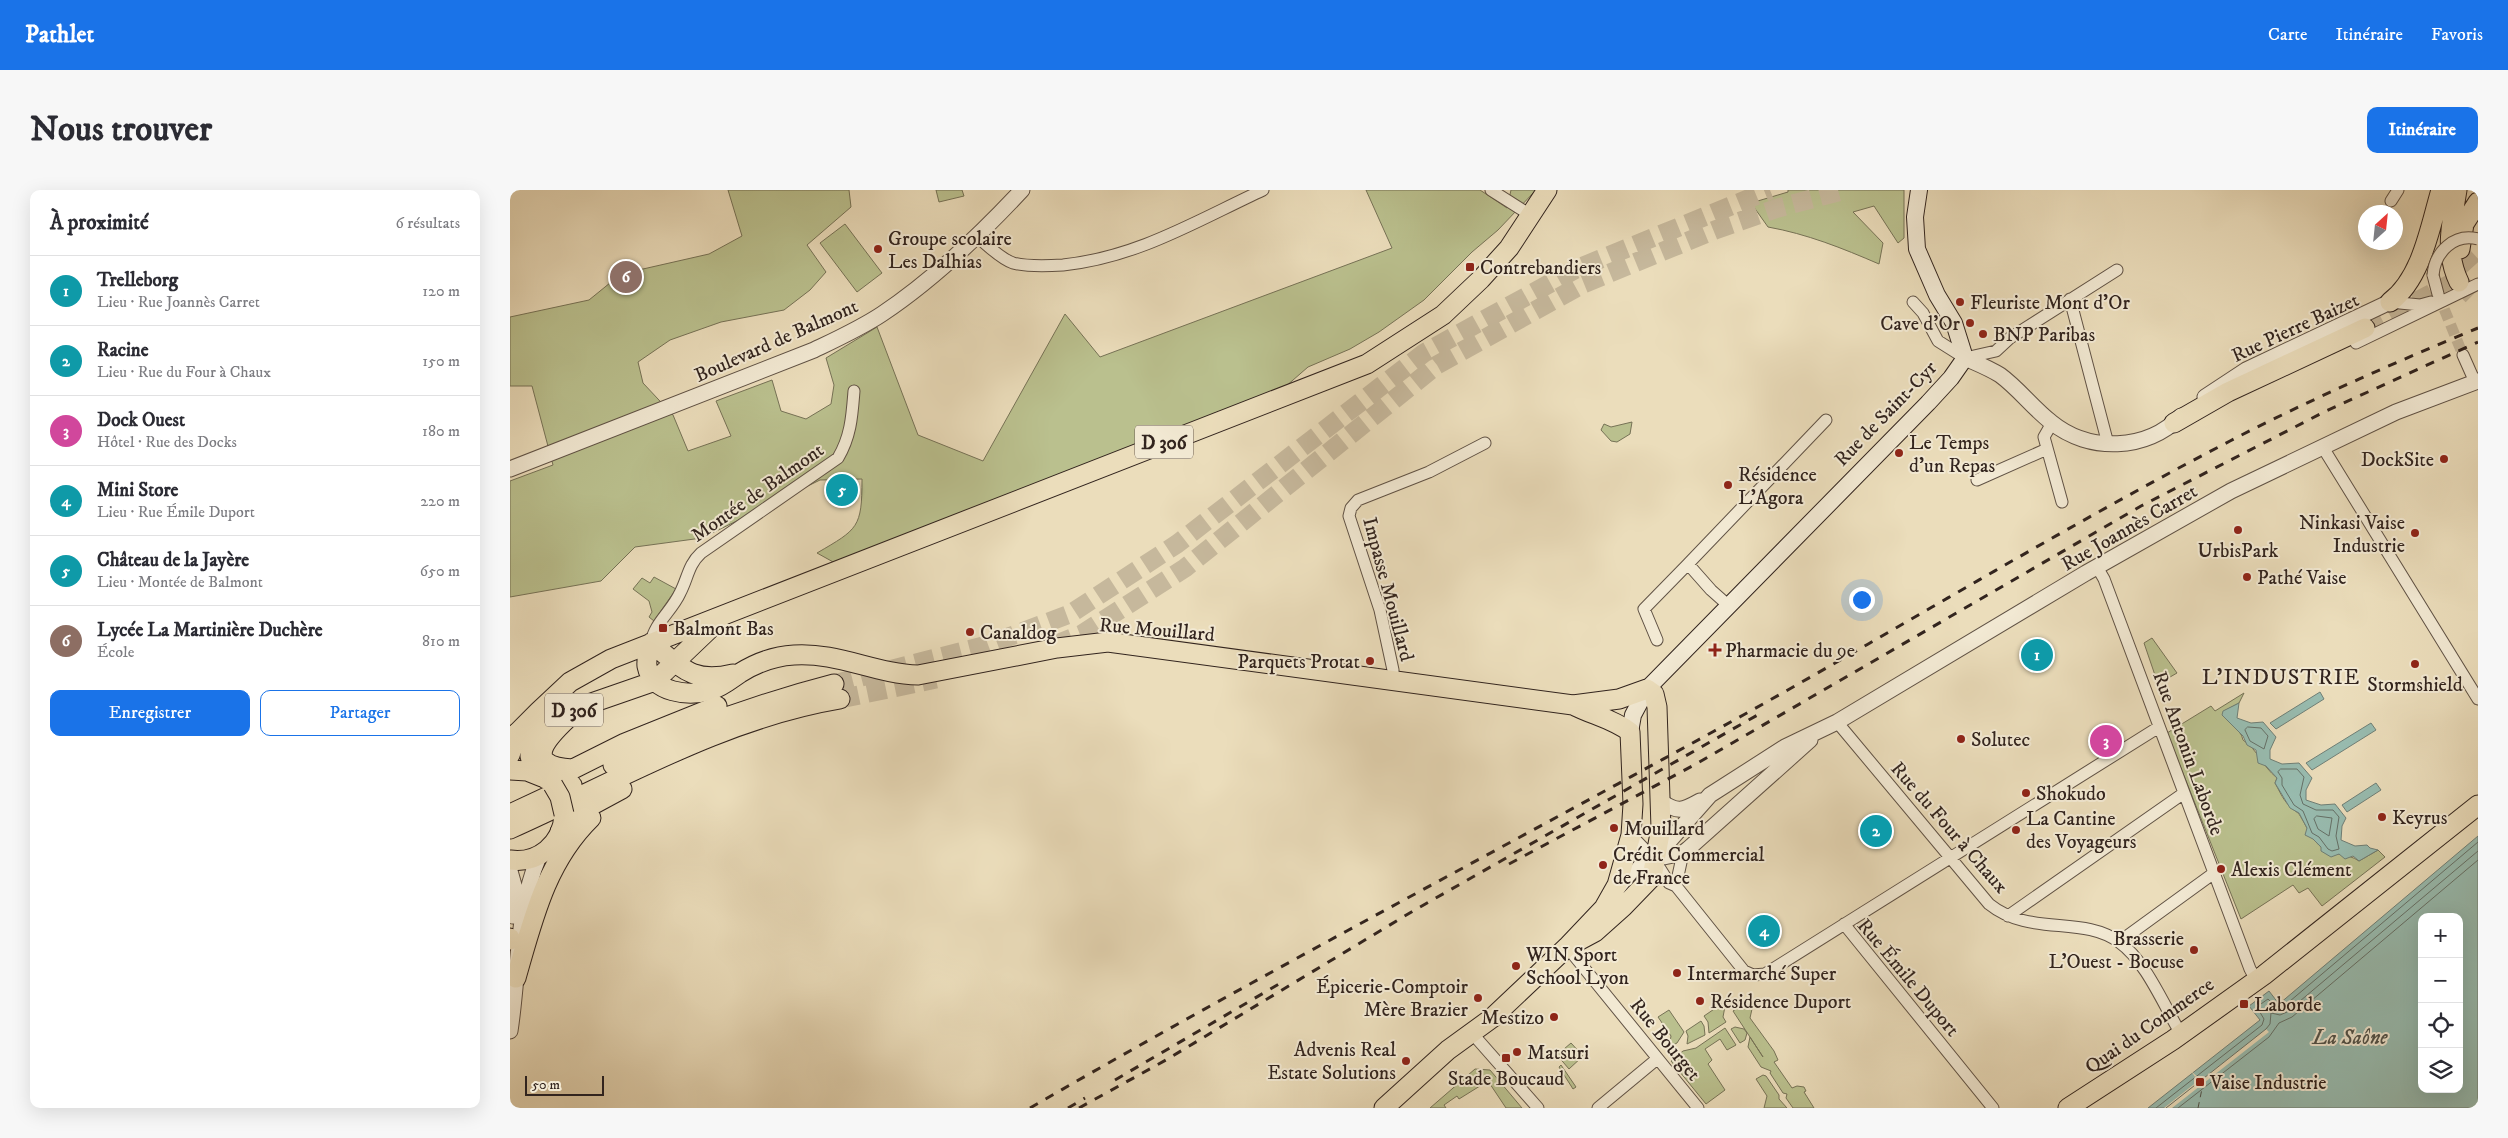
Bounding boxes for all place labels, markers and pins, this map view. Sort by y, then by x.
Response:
place label: Groupe scolaire Les Dalhias [888,227,1012,275]
marker: Groupe scolaire Les Dalhias [872,243,884,255]
place label: Contrebandiers [1480,256,1602,281]
pin: 6 [610,258,642,296]
marker: Contrebandiers [1464,261,1476,273]
place label: Fleuriste Mont d'Or [1970,291,2130,316]
marker: Fleuriste Mont d'Or [1954,296,1966,308]
place label: Cave d'Or [1880,312,1961,337]
marker: Cave d'Or [1964,317,1976,329]
place label: BNP Paribas [1993,323,2095,348]
marker: BNP Paribas [1977,328,1989,340]
place label: Le Temps d'un Repas [1909,431,1996,479]
marker: Le Temps d'un Repas [1893,447,1905,459]
place label: DockSite [2361,448,2434,473]
marker: DockSite [2438,453,2450,465]
place label: Résidence L’Agora [1738,463,1817,511]
pin: 5 [826,471,858,509]
marker: Résidence L’Agora [1722,479,1734,491]
place label: Ninkasi Vaise Industrie [2299,511,2405,559]
marker: UrbisPark [2232,524,2244,536]
marker: Ninkasi Vaise Industrie [2409,527,2421,539]
place label: UrbisPark [2198,539,2279,564]
place label: Pathé Vaise [2257,566,2347,591]
marker: Pathé Vaise [2241,571,2253,583]
place label: Balmont Bas [673,617,774,642]
place label: Canaldog [980,621,1056,646]
marker: Balmont Bas [657,622,669,634]
marker: Canaldog [964,626,976,638]
pin: 1 [2021,636,2053,674]
place label: Pharmacie du 9e [1725,639,1855,664]
marker: Pharmacie du 9e [1709,644,1721,656]
place label: Parquets Protat [1237,650,1360,675]
marker: Parquets Protat [1364,655,1376,667]
marker: Stormshield [2409,658,2421,670]
place label: Stormshield [2367,673,2463,698]
pin: 3 [2090,722,2122,760]
place label: Solutec [1971,728,2030,753]
marker: Solutec [1955,733,1967,745]
place label: Shokudo [2036,782,2106,807]
marker: Shokudo [2020,787,2032,799]
place label: Keyrus [2392,806,2448,831]
place label: La Cantine des Voyageurs [2026,807,2137,855]
marker: Keyrus [2376,811,2388,823]
pin: 2 [1860,812,1892,850]
place label: Mouillard [1624,817,1704,842]
marker: Mouillard [1608,822,1620,834]
marker: La Cantine des Voyageurs [2010,824,2022,836]
place label: Crédit Commercial de France [1613,843,1765,891]
place label: Alexis Clément [2231,858,2351,883]
marker: Crédit Commercial de France [1597,859,1609,871]
marker: Alexis Clément [2215,863,2227,875]
pin: 4 [1748,912,1780,950]
place label: Brasserie L'Ouest - Bocuse [2049,927,2184,975]
place label: WIN Sport School Lyon [1525,943,1629,991]
marker: Brasserie L'Ouest - Bocuse [2188,944,2200,956]
marker: WIN Sport School Lyon [1510,960,1522,972]
place label: Intermarché Super [1687,962,1837,987]
marker: Intermarché Super [1671,967,1683,979]
place label: Épicerie-Comptoir Mère Brazier [1316,975,1469,1023]
place label: Résidence Duport [1710,990,1851,1015]
marker: Épicerie-Comptoir Mère Brazier [1472,992,1484,1004]
place label: Laborde [2254,993,2322,1018]
marker: Résidence Duport [1694,995,1706,1007]
marker: Laborde [2238,998,2250,1010]
place label: Mestizo [1481,1006,1544,1031]
marker: Mestizo [1548,1011,1560,1023]
place label: Advenis Real Estate Solutions [1267,1038,1396,1086]
place label: Matsuri [1527,1041,1589,1066]
marker: Matsuri [1511,1046,1523,1058]
marker: Stade Boucaud [1500,1052,1512,1064]
marker: Advenis Real Estate Solutions [1400,1055,1412,1067]
place label: Stade Boucaud [1448,1067,1564,1092]
place label: Vaise Industrie [2209,1071,2327,1096]
marker: Vaise Industrie [2194,1076,2206,1088]

